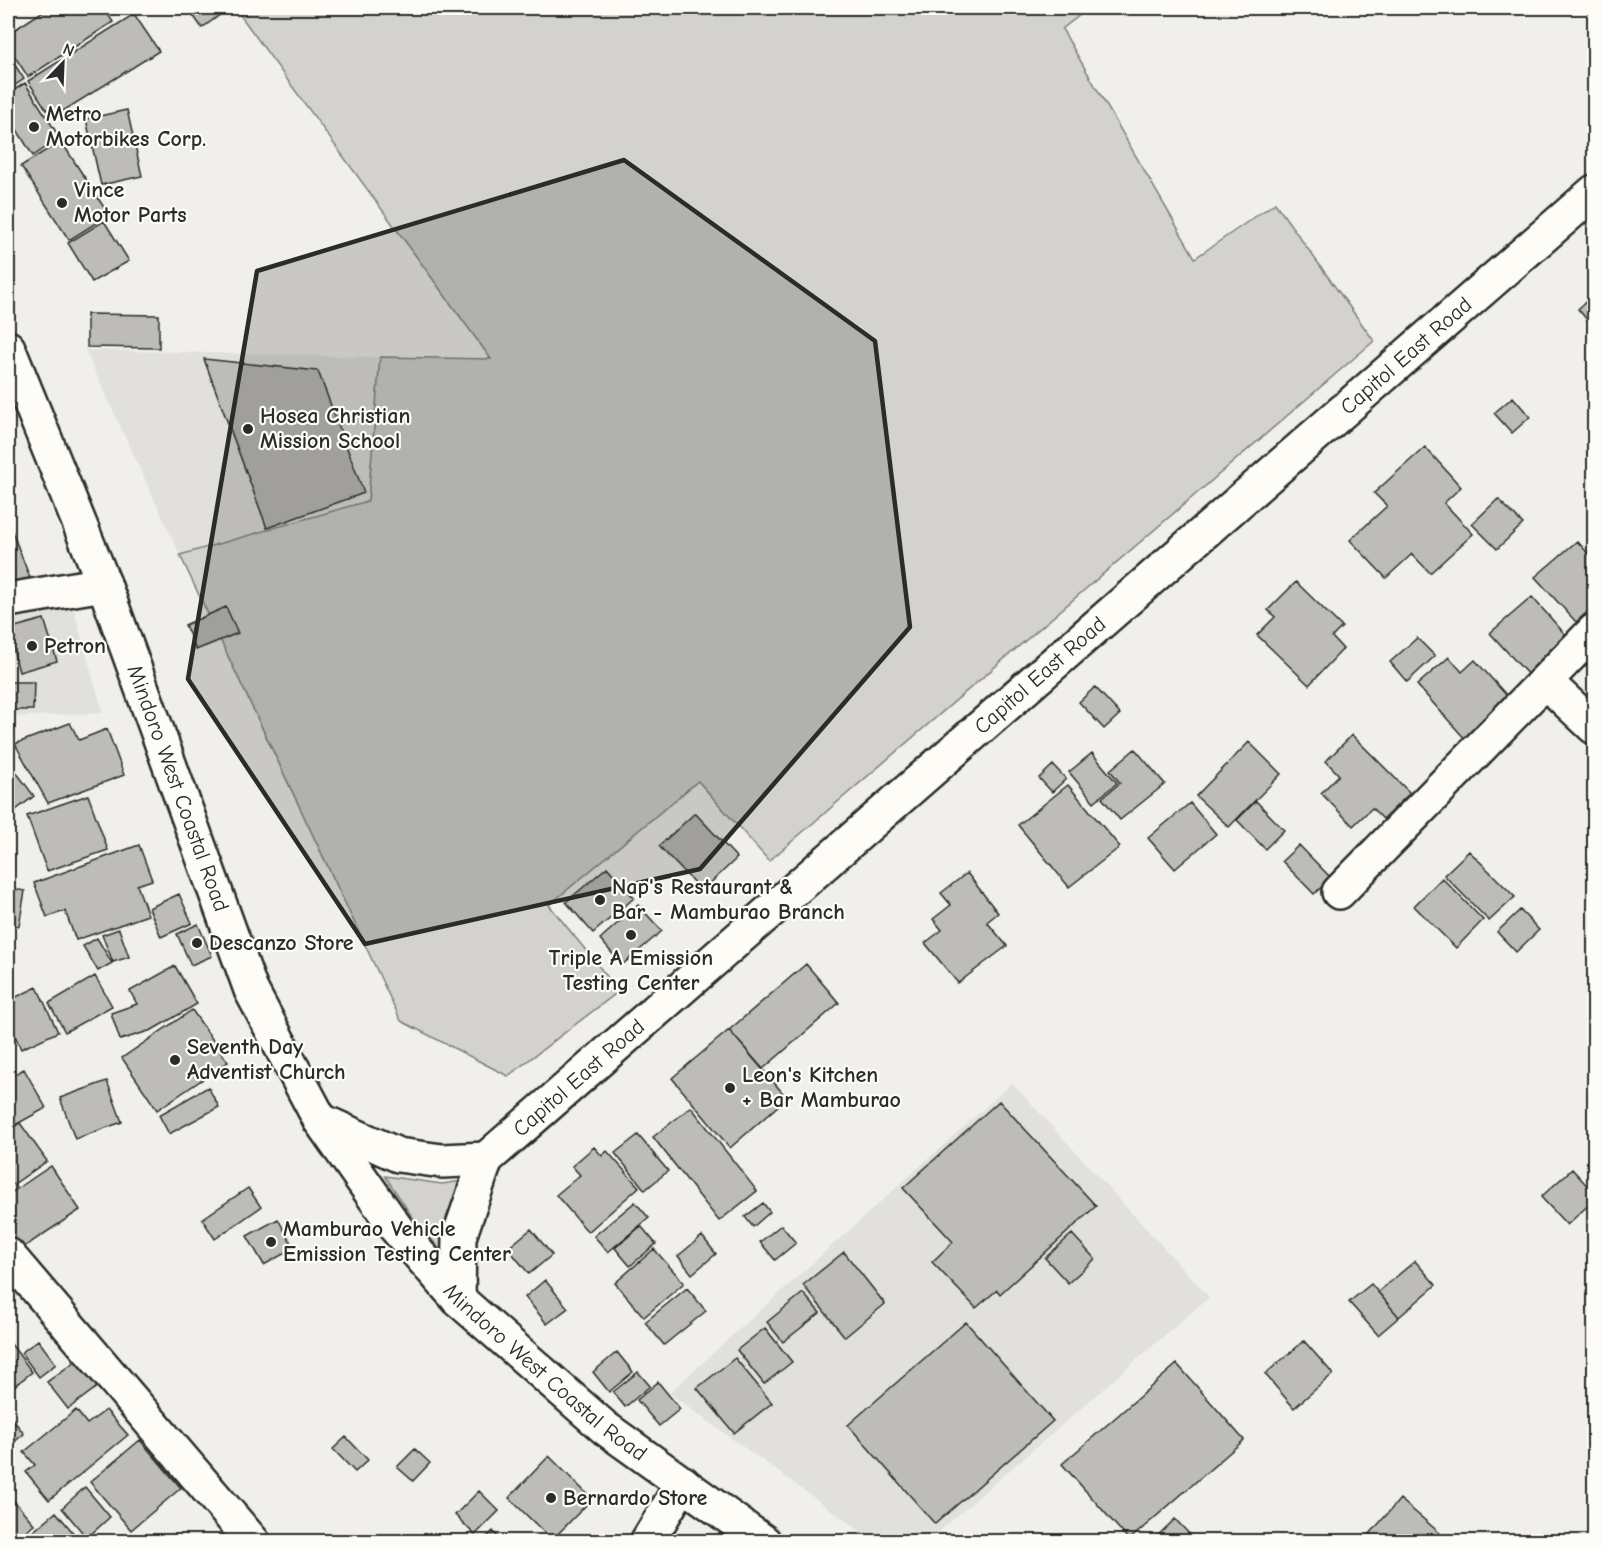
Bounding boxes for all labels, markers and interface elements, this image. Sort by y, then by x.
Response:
north arrow [33,33,93,93]
text: N [60,40,77,60]
place label: Metro Motorbikes Corp. [46,101,206,152]
marker: Metro Motorbikes Corp. [27,120,41,134]
place label: Vince Motor Parts [74,177,187,228]
marker: Vince Motor Parts [55,196,69,210]
street label: Capitol East Road [1335,291,1477,420]
place label: Hosea Christian Mission School [260,403,410,454]
marker: Hosea Christian Mission School [241,422,255,436]
street label: Capitol East Road [969,611,1111,740]
place label: Petron [44,633,106,659]
marker: Petron [25,639,39,653]
street label: Mindoro West Coastal Road [121,662,234,915]
place label: Nap's Restaurant & Bar - Mamburao Branch [612,874,845,925]
marker: Nap's Restaurant & Bar - Mamburao Branch [593,893,607,907]
marker: Triple A Emission Testing Center [624,928,638,942]
place label: Descanzo Store [209,930,354,956]
marker: Descanzo Store [190,936,204,950]
place label: Triple A Emission Testing Center [549,945,713,996]
street label: Capitol East Road [508,1013,650,1142]
place label: Seventh Day Adventist Church [187,1034,346,1085]
marker: Seventh Day Adventist Church [168,1053,182,1067]
place label: Leon's Kitchen + Bar Mamburao [742,1062,901,1113]
marker: Leon's Kitchen + Bar Mamburao [723,1081,737,1095]
place label: Mamburao Vehicle Emission Testing Center [283,1216,511,1267]
marker: Mamburao Vehicle Emission Testing Center [264,1235,278,1249]
street label: Mindoro West Coastal Road [438,1278,652,1467]
place label: Bernardo Store [563,1485,707,1511]
marker: Bernardo Store [544,1491,558,1505]

